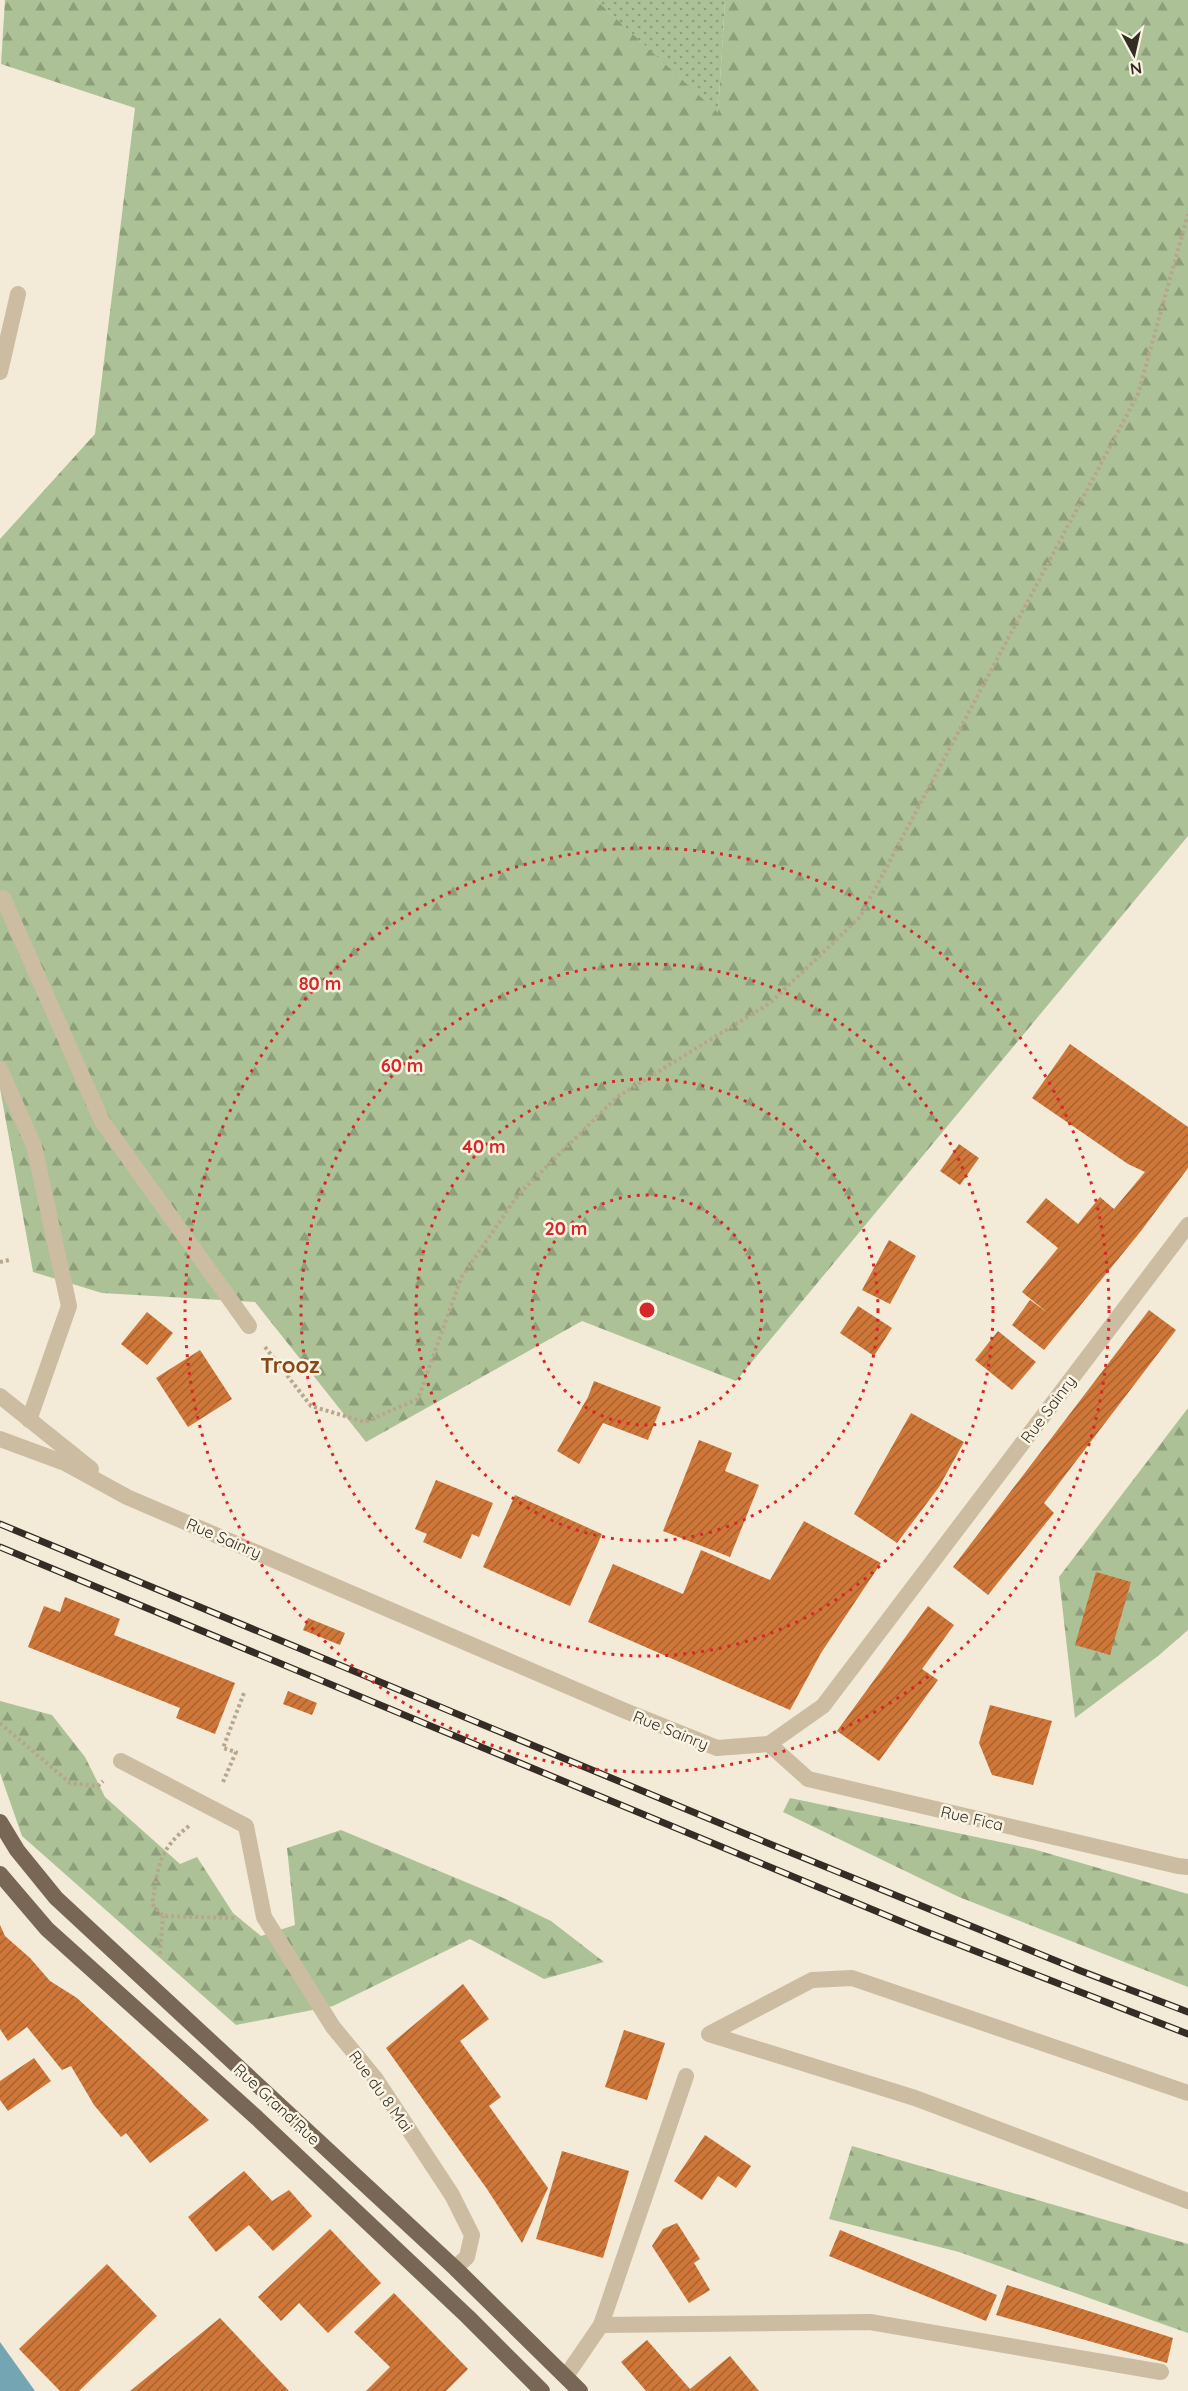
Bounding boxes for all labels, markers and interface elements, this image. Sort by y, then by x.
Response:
north arrow [1104,24,1164,84]
text: N [1129,58,1143,80]
text: 80 m [299,972,341,995]
text: 60 m [381,1054,423,1077]
text: 40 m [462,1135,506,1158]
text: 20 m [545,1217,587,1240]
centre of rings [637,1300,657,1320]
district label: Trooz [260,1351,320,1379]
street label: Rue Sainry [1016,1371,1080,1447]
street label: Rue Sainry [183,1513,265,1563]
street label: Rue Sainry [630,1706,712,1754]
street label: Rue Fica [939,1801,1005,1835]
street label: Rue du 8 Mai [345,2046,417,2136]
street label: Rue Grand'Rue [230,2059,324,2149]

